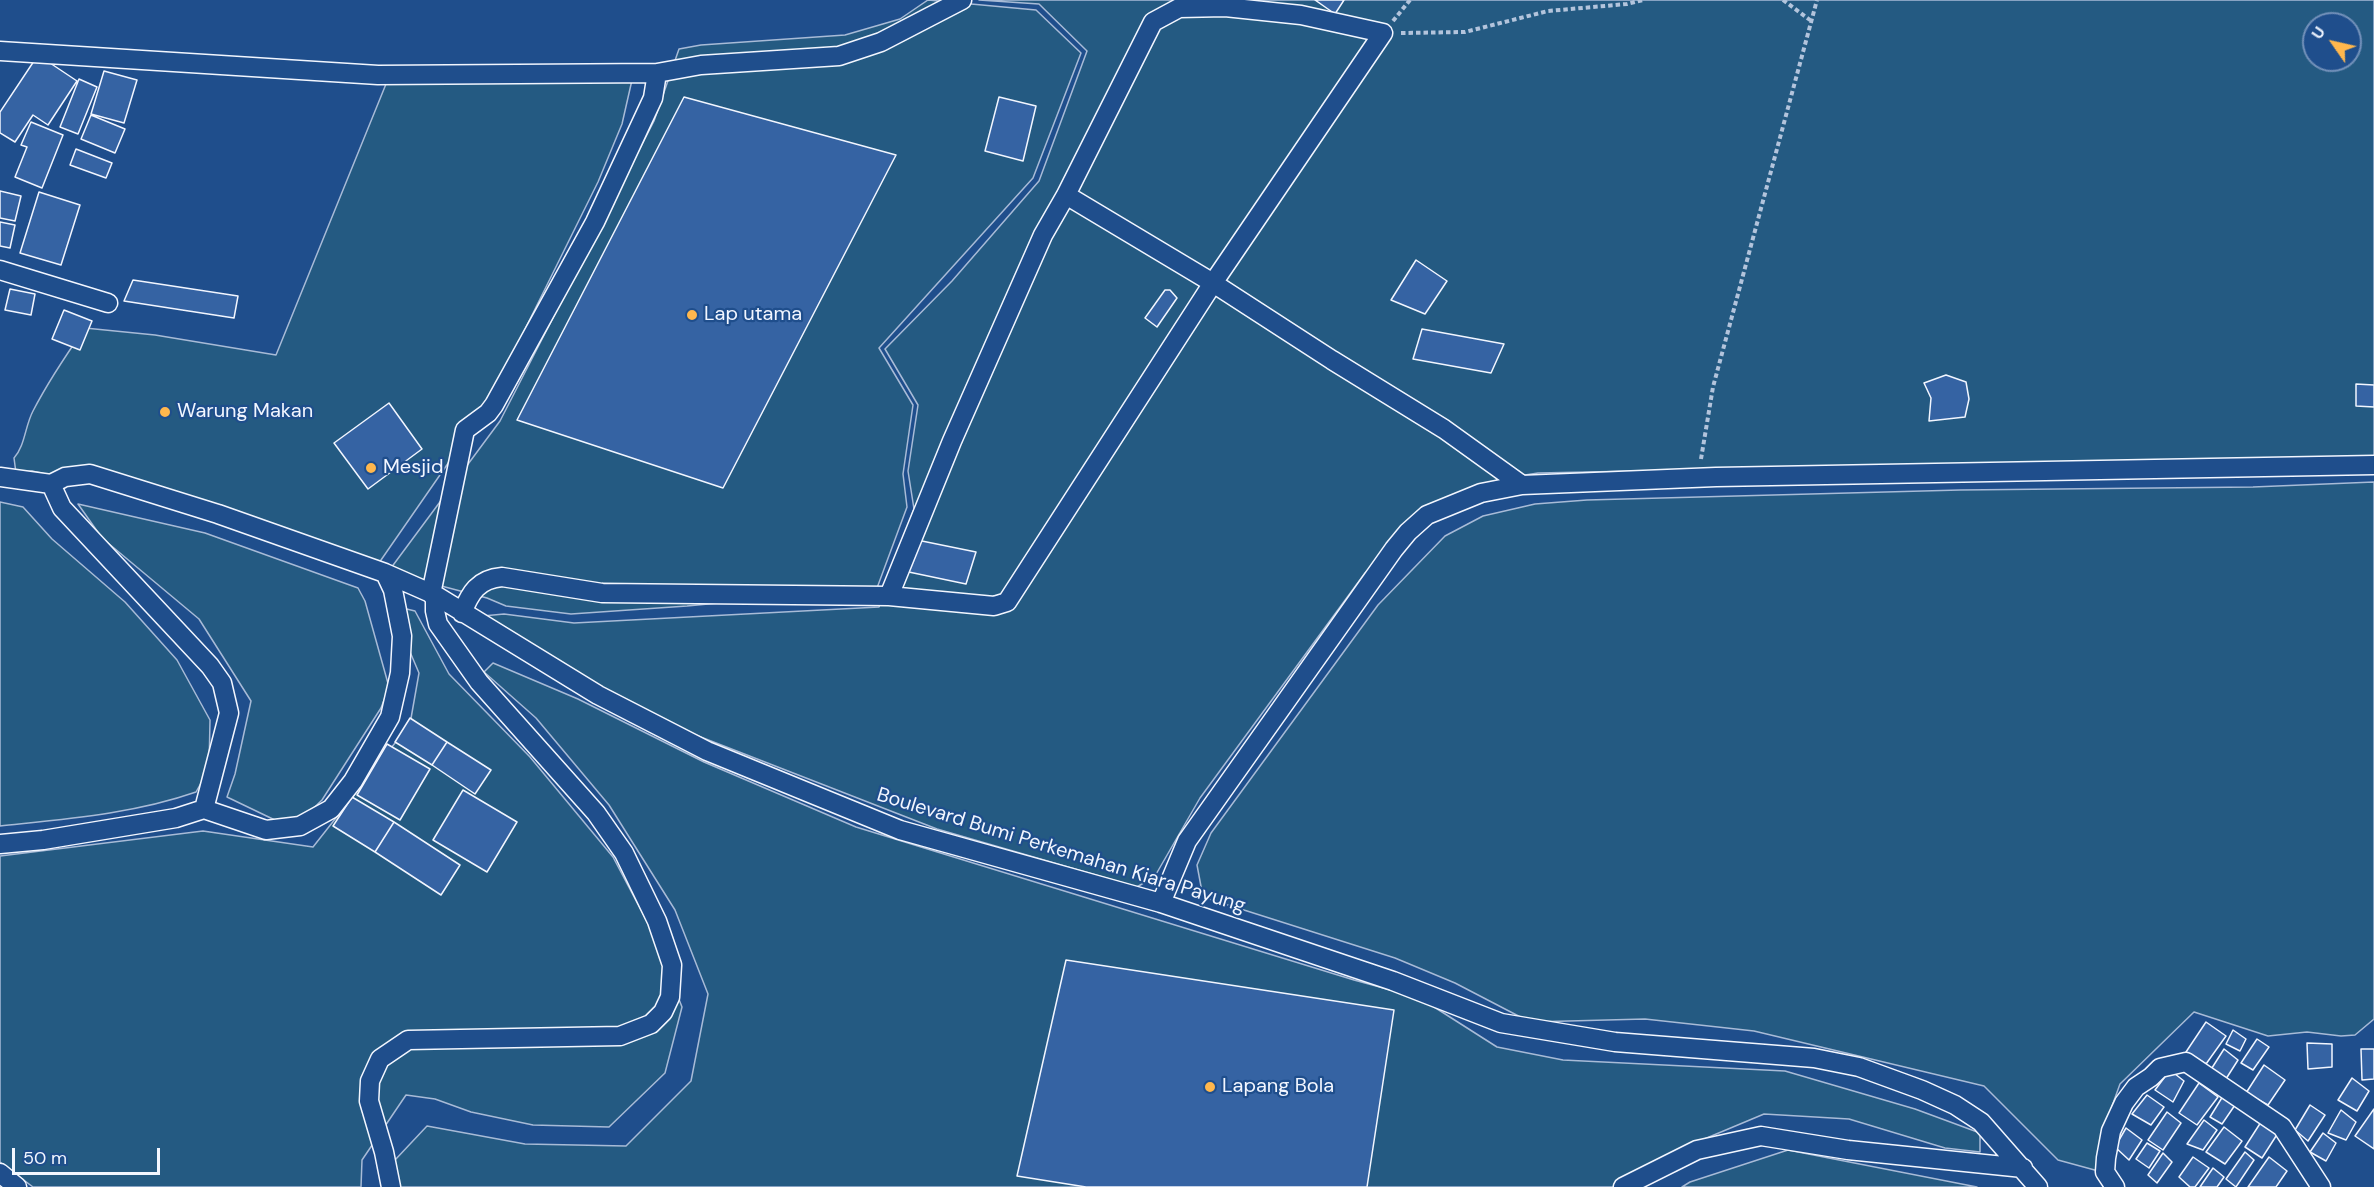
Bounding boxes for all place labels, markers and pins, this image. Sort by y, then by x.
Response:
place label: Lap utama [704,303,802,327]
marker: Lap utama [685,308,699,322]
place label: Warung Makan [177,400,313,424]
marker: Warung Makan [158,405,172,419]
place label: Mesjid [383,456,443,480]
marker: Mesjid [364,461,378,475]
place label: Lapang Bola [1222,1075,1334,1099]
marker: Lapang Bola [1203,1080,1217,1094]

